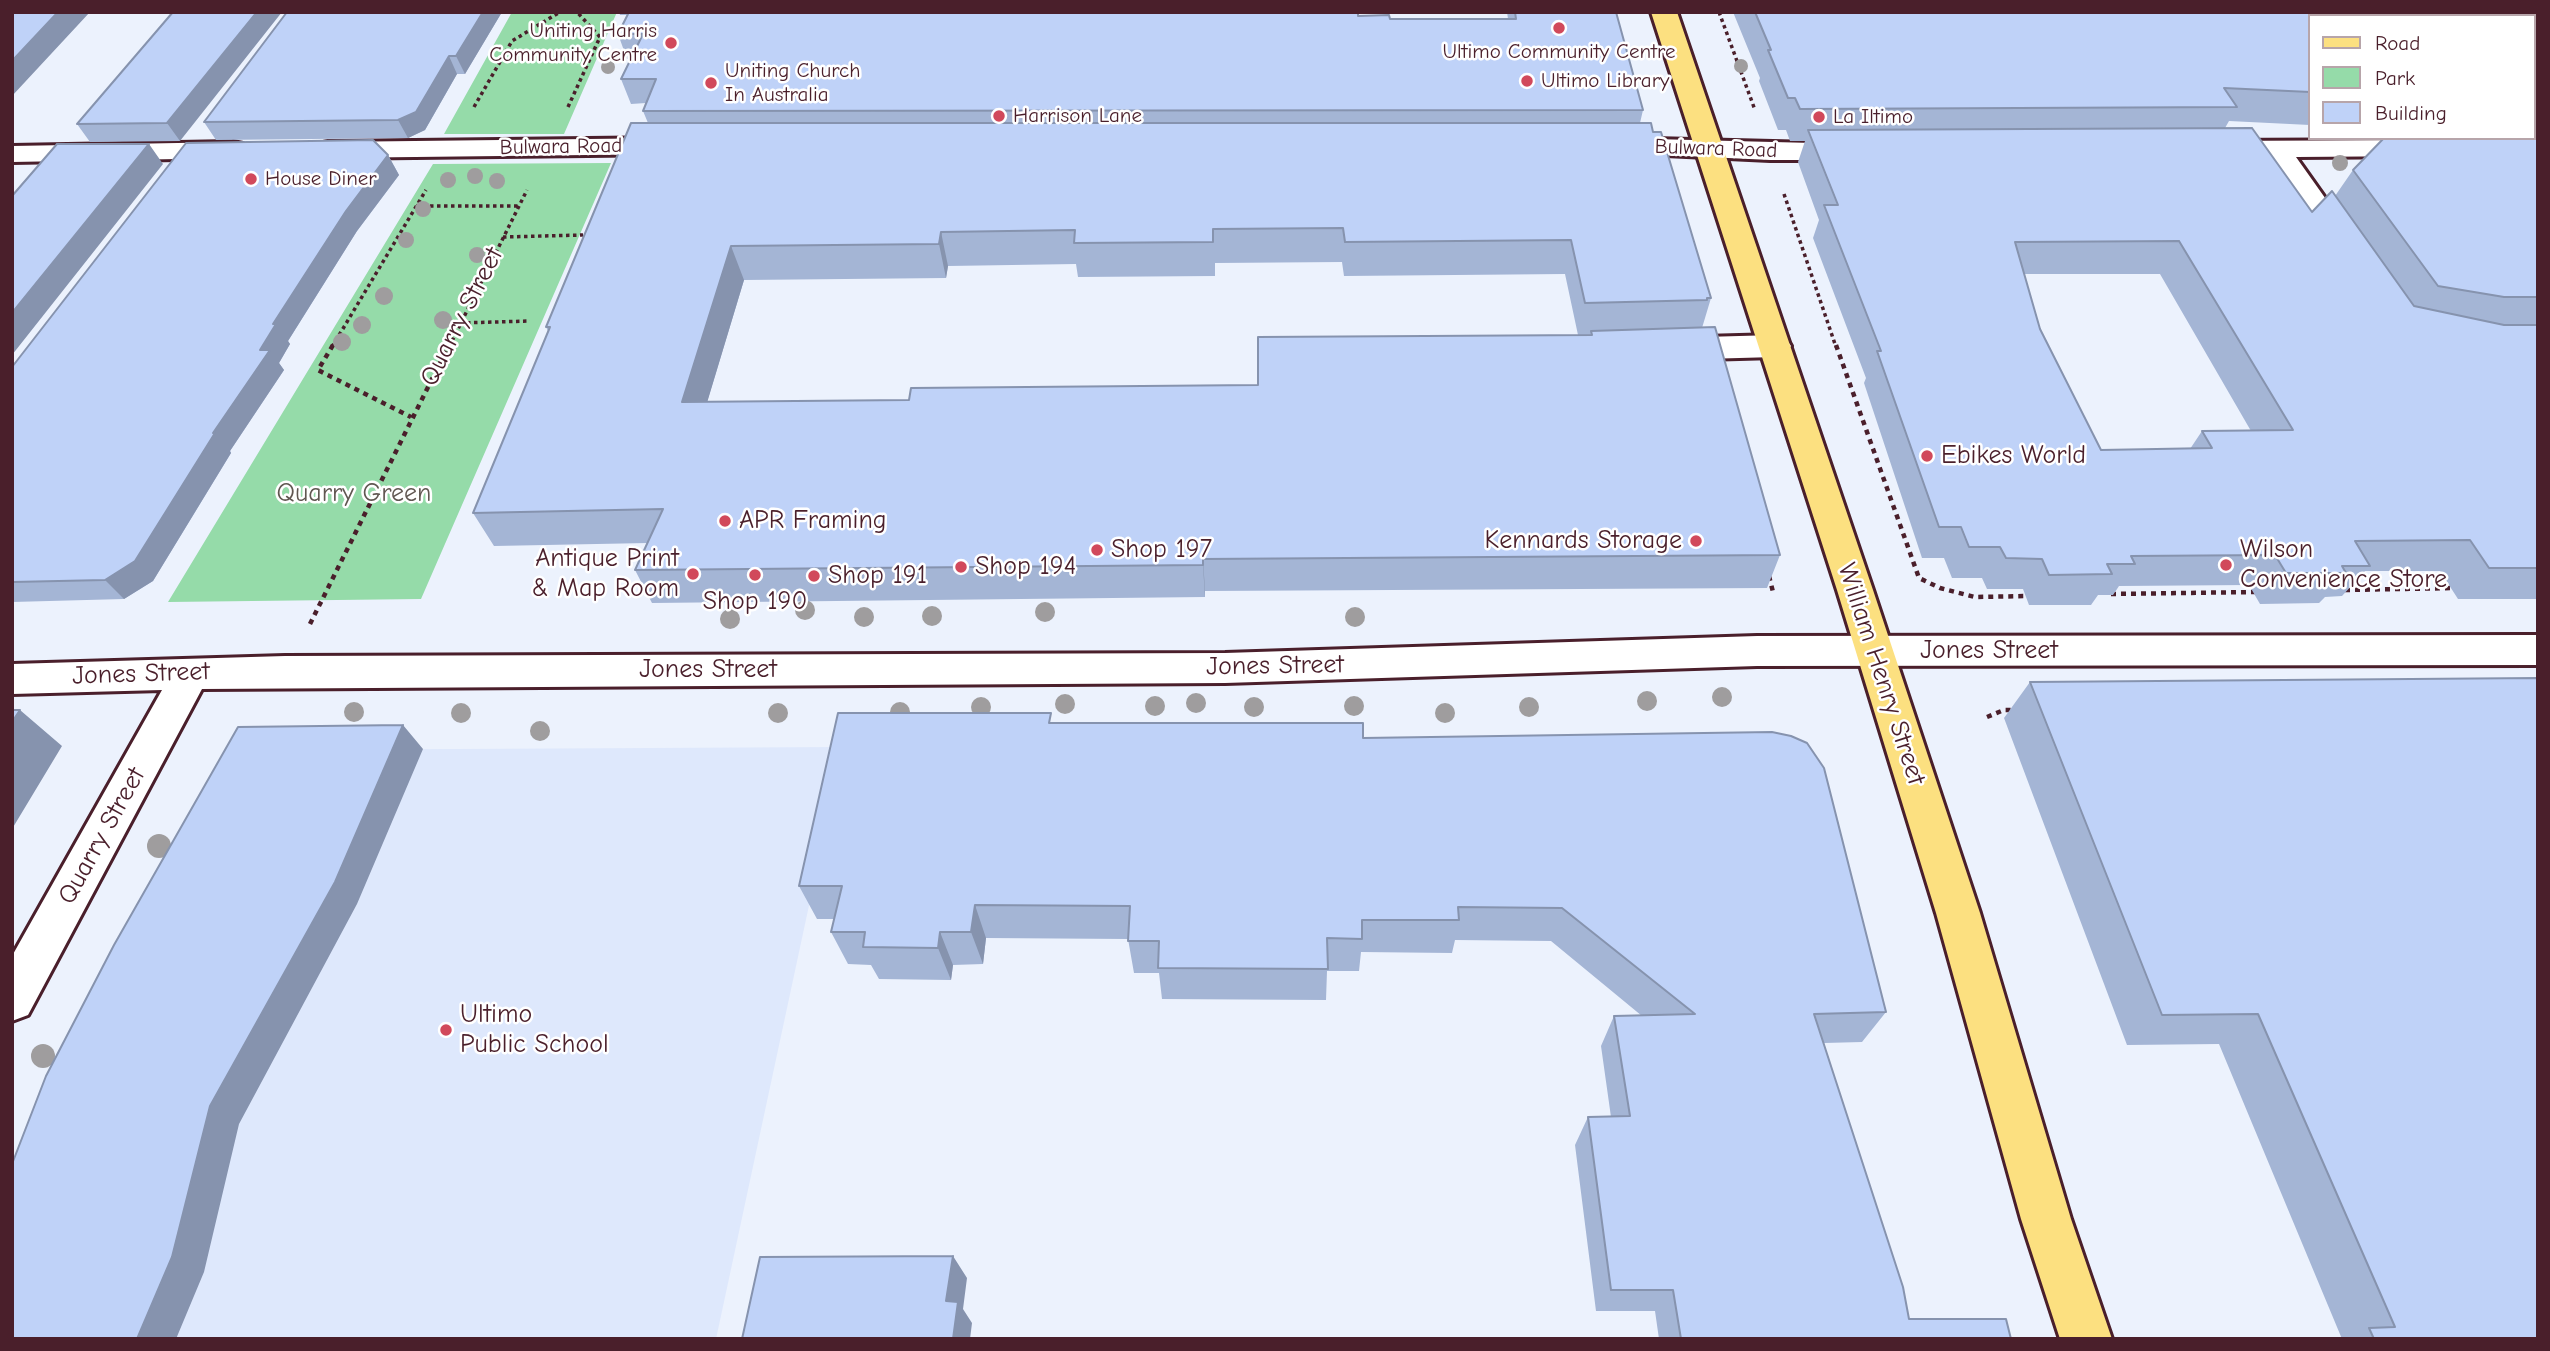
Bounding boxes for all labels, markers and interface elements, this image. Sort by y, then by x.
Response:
legend [2308,14,2536,140]
place label: Uniting Harris Community Centre [489,18,657,68]
marker: Ultimo Community Centre [1551,20,1567,36]
text: Road [2375,31,2420,55]
marker: Uniting Harris Community Centre [663,35,679,51]
place label: Ultimo Community Centre [1442,39,1676,65]
place label: Uniting Church In Australia [725,58,860,108]
text: Park [2375,66,2415,90]
place label: Ultimo Library [1541,68,1669,94]
marker: Ultimo Library [1519,73,1535,89]
marker: Uniting Church In Australia [703,75,719,91]
text: Building [2375,101,2447,125]
place label: Harrison Lane [1013,103,1142,129]
place label: La Iltimo [1833,104,1913,130]
marker: Harrison Lane [991,108,1007,124]
marker: La Iltimo [1811,109,1827,125]
street label: Bulwara Road [500,133,622,161]
street label: Bulwara Road [1654,134,1778,164]
place label: House Diner [265,166,377,192]
marker: House Diner [243,171,259,187]
street label: Quarry Street [414,243,510,391]
place label: Ebikes World [1941,440,2086,472]
marker: Ebikes World [1919,448,1935,464]
park label: Quarry Green [277,478,431,510]
place label: APR Framing [739,505,887,537]
marker: APR Framing [717,513,733,529]
place label: Kennards Storage [1485,525,1682,557]
marker: Kennards Storage [1688,533,1704,549]
place label: Shop 197 [1111,534,1212,566]
place label: Wilson Convenience Store [2240,534,2447,596]
marker: Shop 197 [1089,542,1105,558]
place label: Antique Print & Map Room [532,543,679,604]
place label: Shop 194 [975,551,1076,583]
marker: Wilson Convenience Store [2218,557,2234,573]
marker: Shop 194 [953,559,969,575]
street label: William Henry Street [1830,559,1932,789]
place label: Shop 191 [828,560,927,592]
marker: Antique Print & Map Room [685,566,701,582]
marker: Shop 190 [747,567,763,583]
marker: Shop 191 [806,568,822,584]
place label: Shop 190 [703,586,807,618]
street label: Jones Street [1920,635,2058,667]
street label: Jones Street [1206,649,1344,683]
street label: Jones Street [639,654,777,686]
street label: Jones Street [72,656,210,692]
street label: Quarry Street [52,762,152,910]
place label: Ultimo Public School [460,999,609,1060]
marker: Ultimo Public School [438,1022,454,1038]

